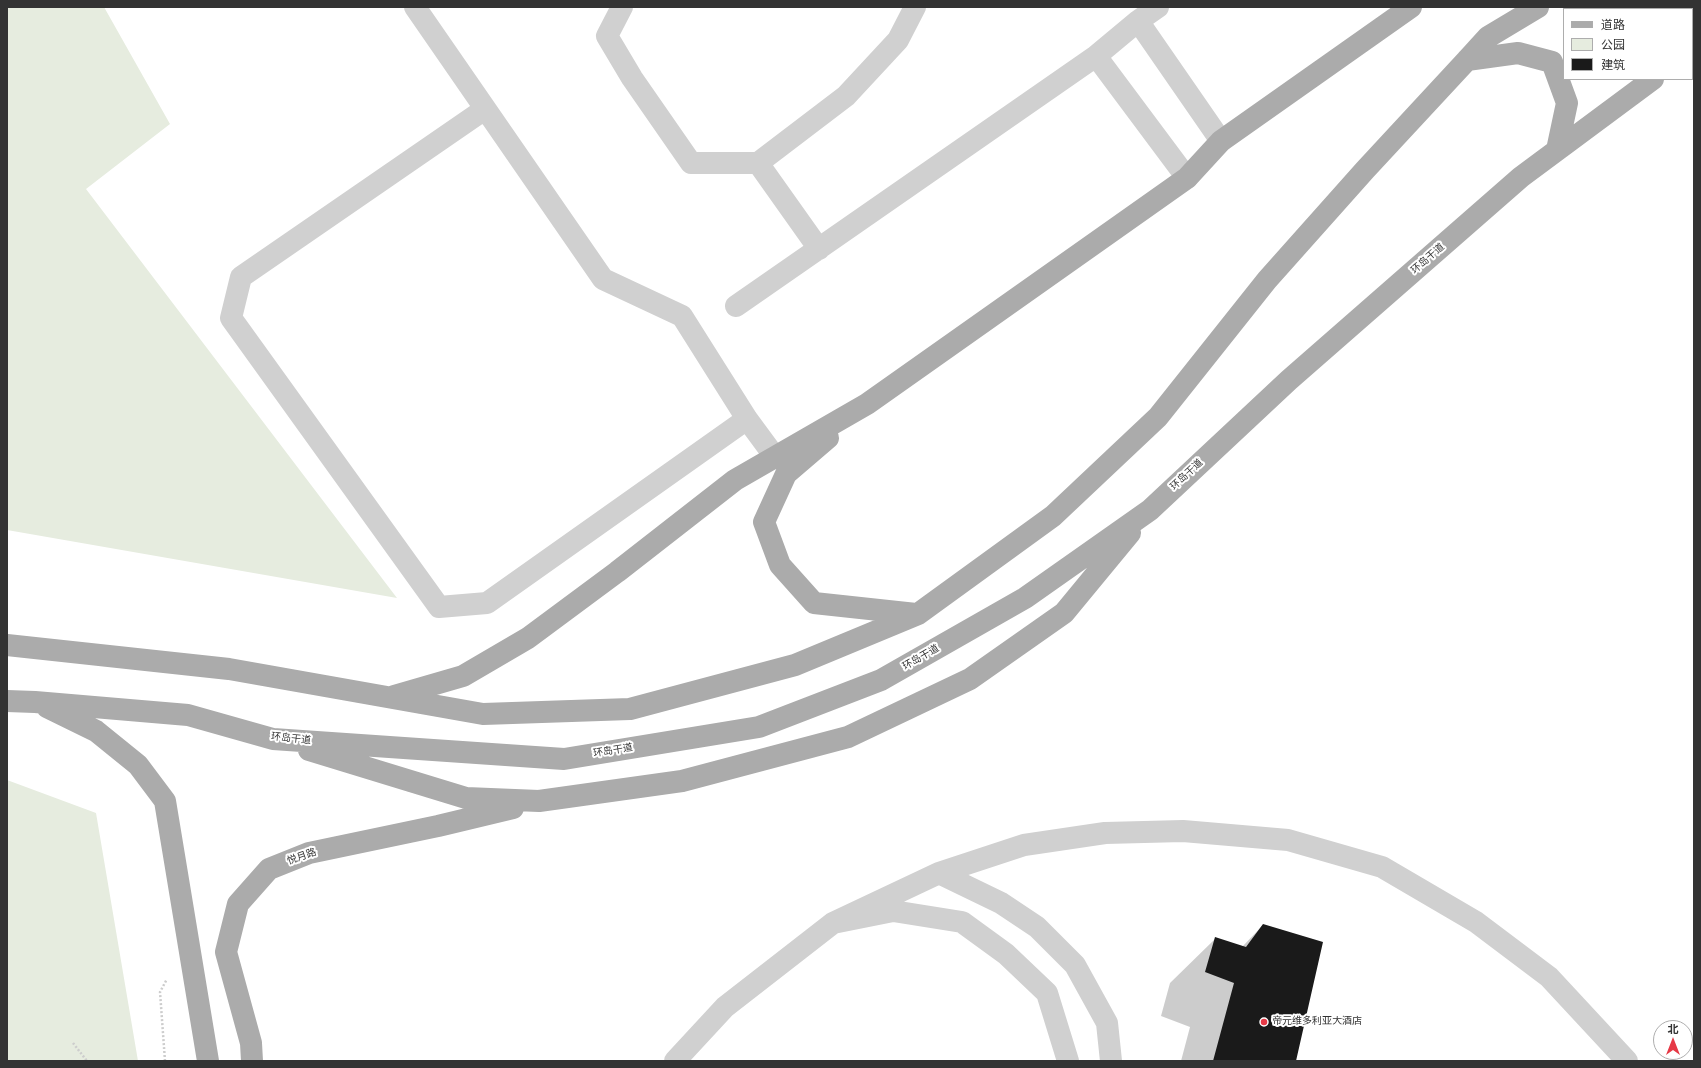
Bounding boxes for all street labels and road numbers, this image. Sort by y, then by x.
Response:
street label: 环岛干道 [1409,241,1447,277]
street label: 环岛干道 [1168,457,1206,493]
street label: 环岛干道 [901,643,941,673]
street label: 环岛干道 [270,731,312,747]
street label: 环岛干道 [592,742,634,760]
street label: 悦月路 [286,846,318,868]

